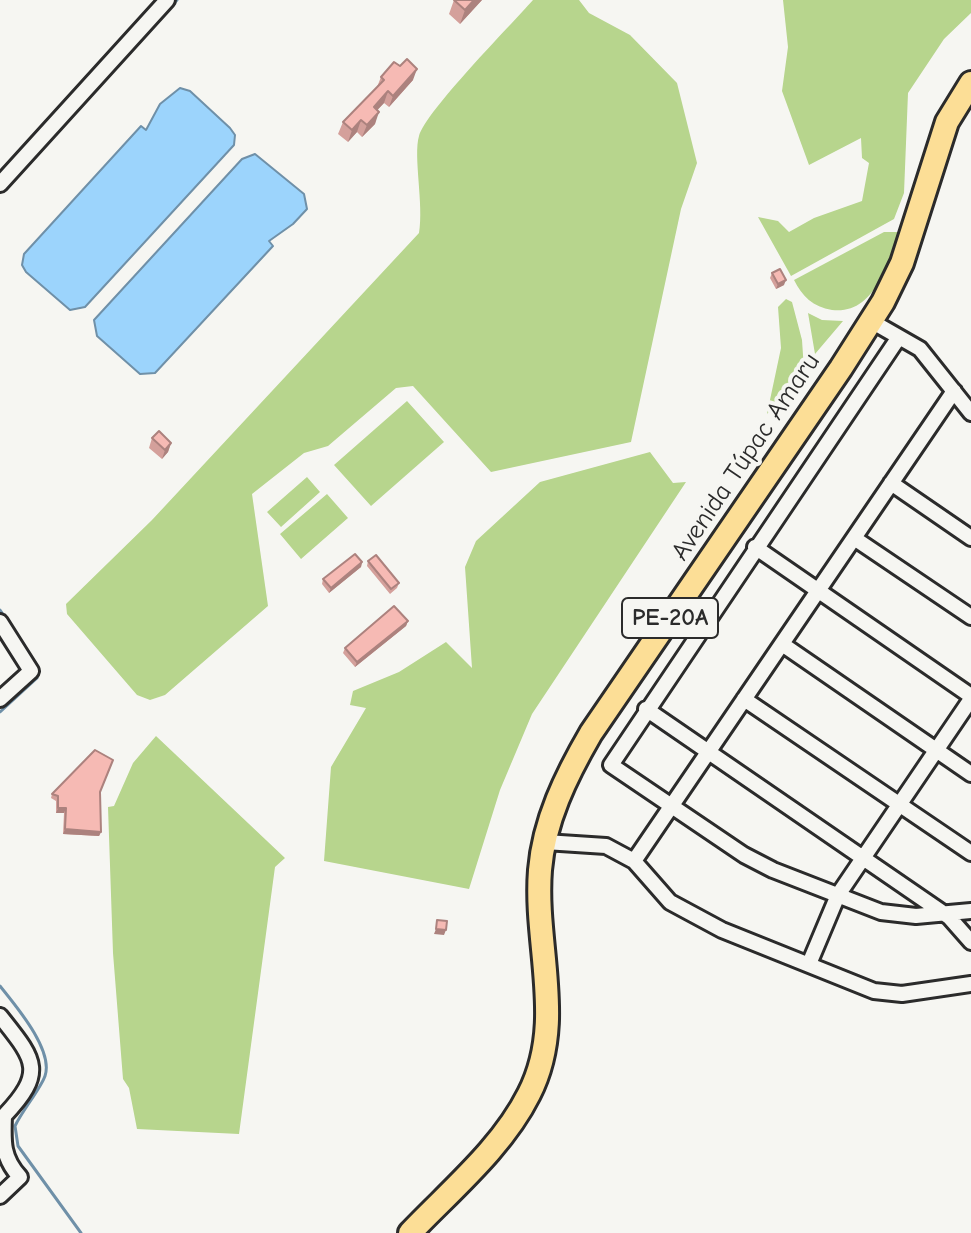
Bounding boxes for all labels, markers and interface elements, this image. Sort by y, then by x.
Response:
street label: Avenida Túpac Amaru [665,347,827,567]
road number: PE-20A [622,598,718,638]

